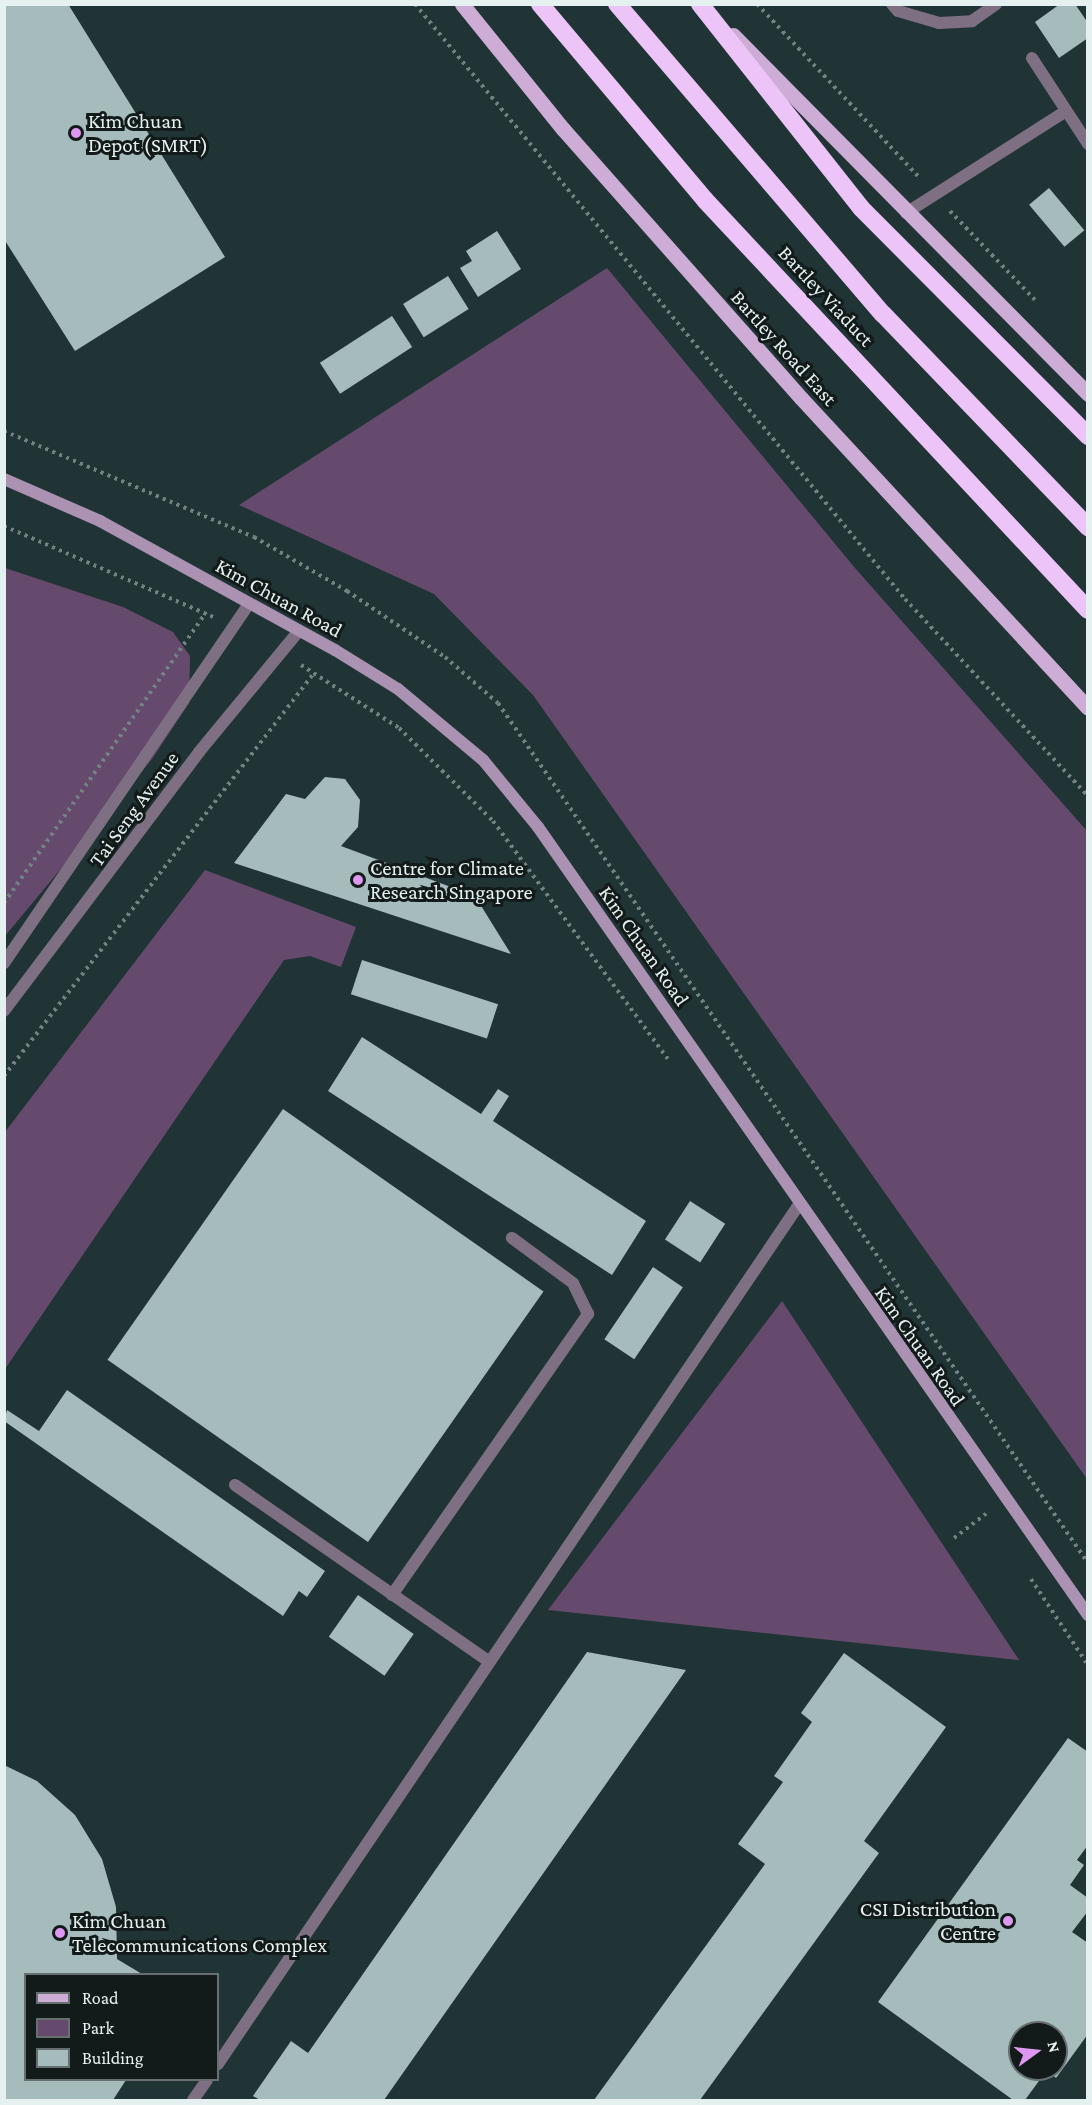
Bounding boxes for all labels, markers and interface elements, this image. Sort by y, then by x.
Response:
place label: Kim Chuan Depot (SMRT) [88,108,208,158]
marker: Kim Chuan Depot (SMRT) [69,126,83,140]
street label: Bartley Viaduct [773,240,879,352]
street label: Bartley Road East [726,285,842,411]
street label: Kim Chuan Road [211,553,347,643]
street label: Tai Seng Avenue [84,747,184,871]
place label: Centre for Climate Research Singapore [370,855,533,905]
marker: Centre for Climate Research Singapore [351,873,365,887]
street label: Kim Chuan Road [593,881,695,1011]
street label: Kim Chuan Road [869,1281,971,1411]
place label: CSI Distribution Centre [860,1896,996,1946]
place label: Kim Chuan Telecommunications Complex [72,1908,327,1958]
marker: CSI Distribution Centre [1001,1914,1015,1928]
marker: Kim Chuan Telecommunications Complex [53,1926,67,1940]
legend [24,1973,219,2081]
text: Road [82,1988,119,2008]
text: Park [82,2018,114,2038]
north arrow [1008,2021,1068,2081]
text: N [1044,2039,1064,2054]
text: Building [82,2048,143,2068]

